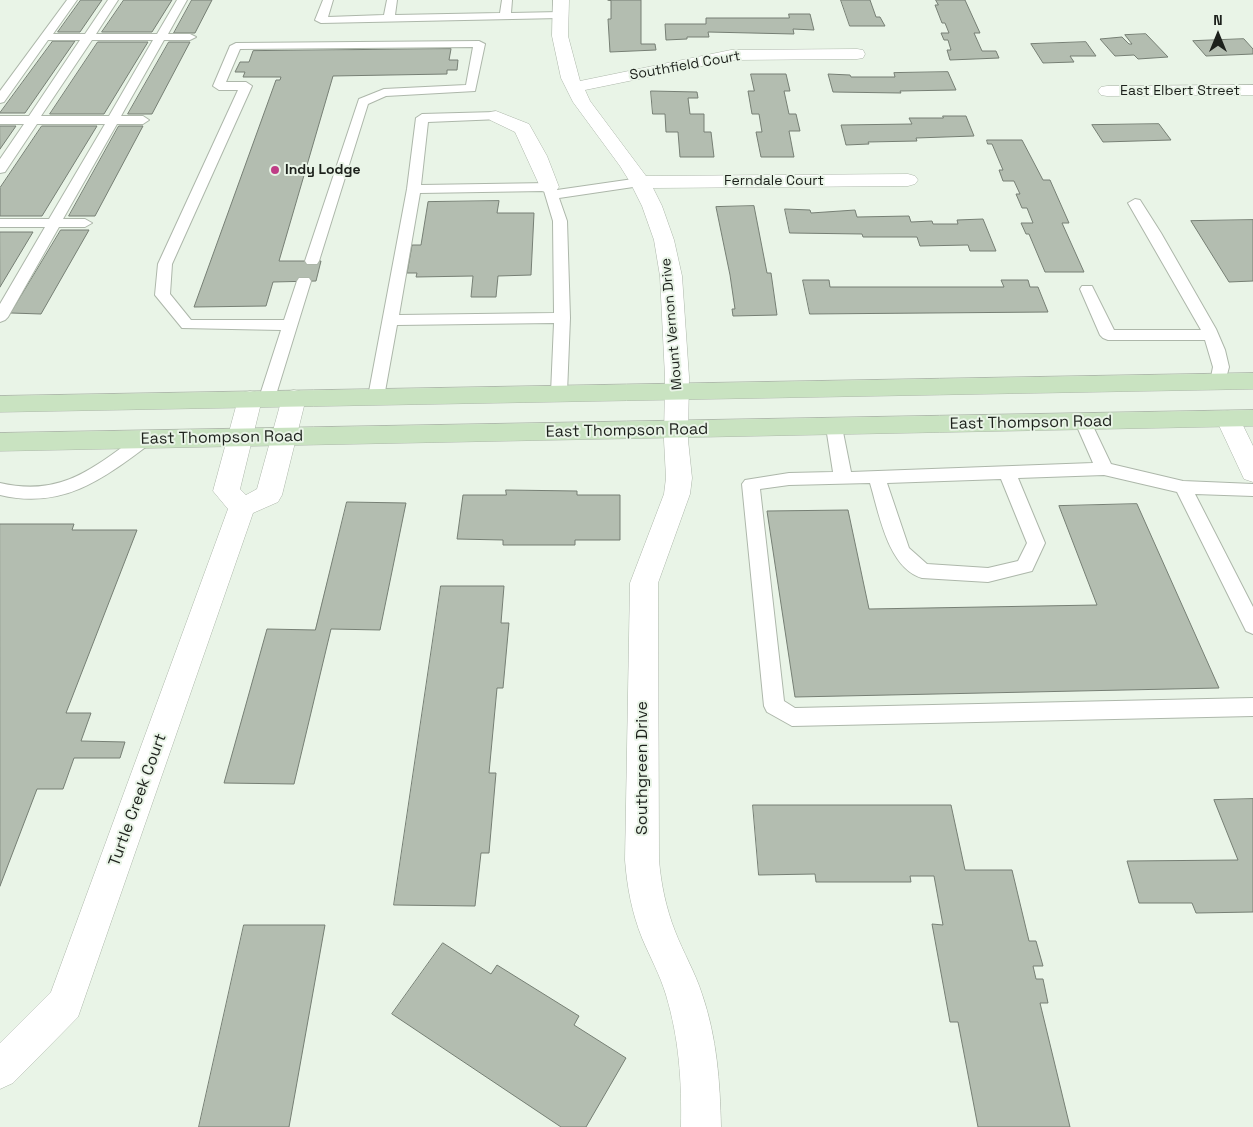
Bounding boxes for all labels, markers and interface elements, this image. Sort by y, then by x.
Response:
north arrow [1193,10,1243,60]
text: N [1213,11,1223,29]
street label: Southfield Court [628,48,742,84]
street label: East Elbert Street [1120,83,1240,99]
place label: Indy Lodge [285,162,361,178]
marker: Indy Lodge [269,164,281,176]
street label: Ferndale Court [724,173,824,189]
street label: Mount Vernon Drive [658,257,686,391]
street label: East Thompson Road [950,412,1112,434]
street label: East Thompson Road [546,420,708,442]
street label: East Thompson Road [141,427,303,449]
street label: Southgreen Drive [633,701,653,835]
street label: Turtle Creek Court [105,731,171,869]

